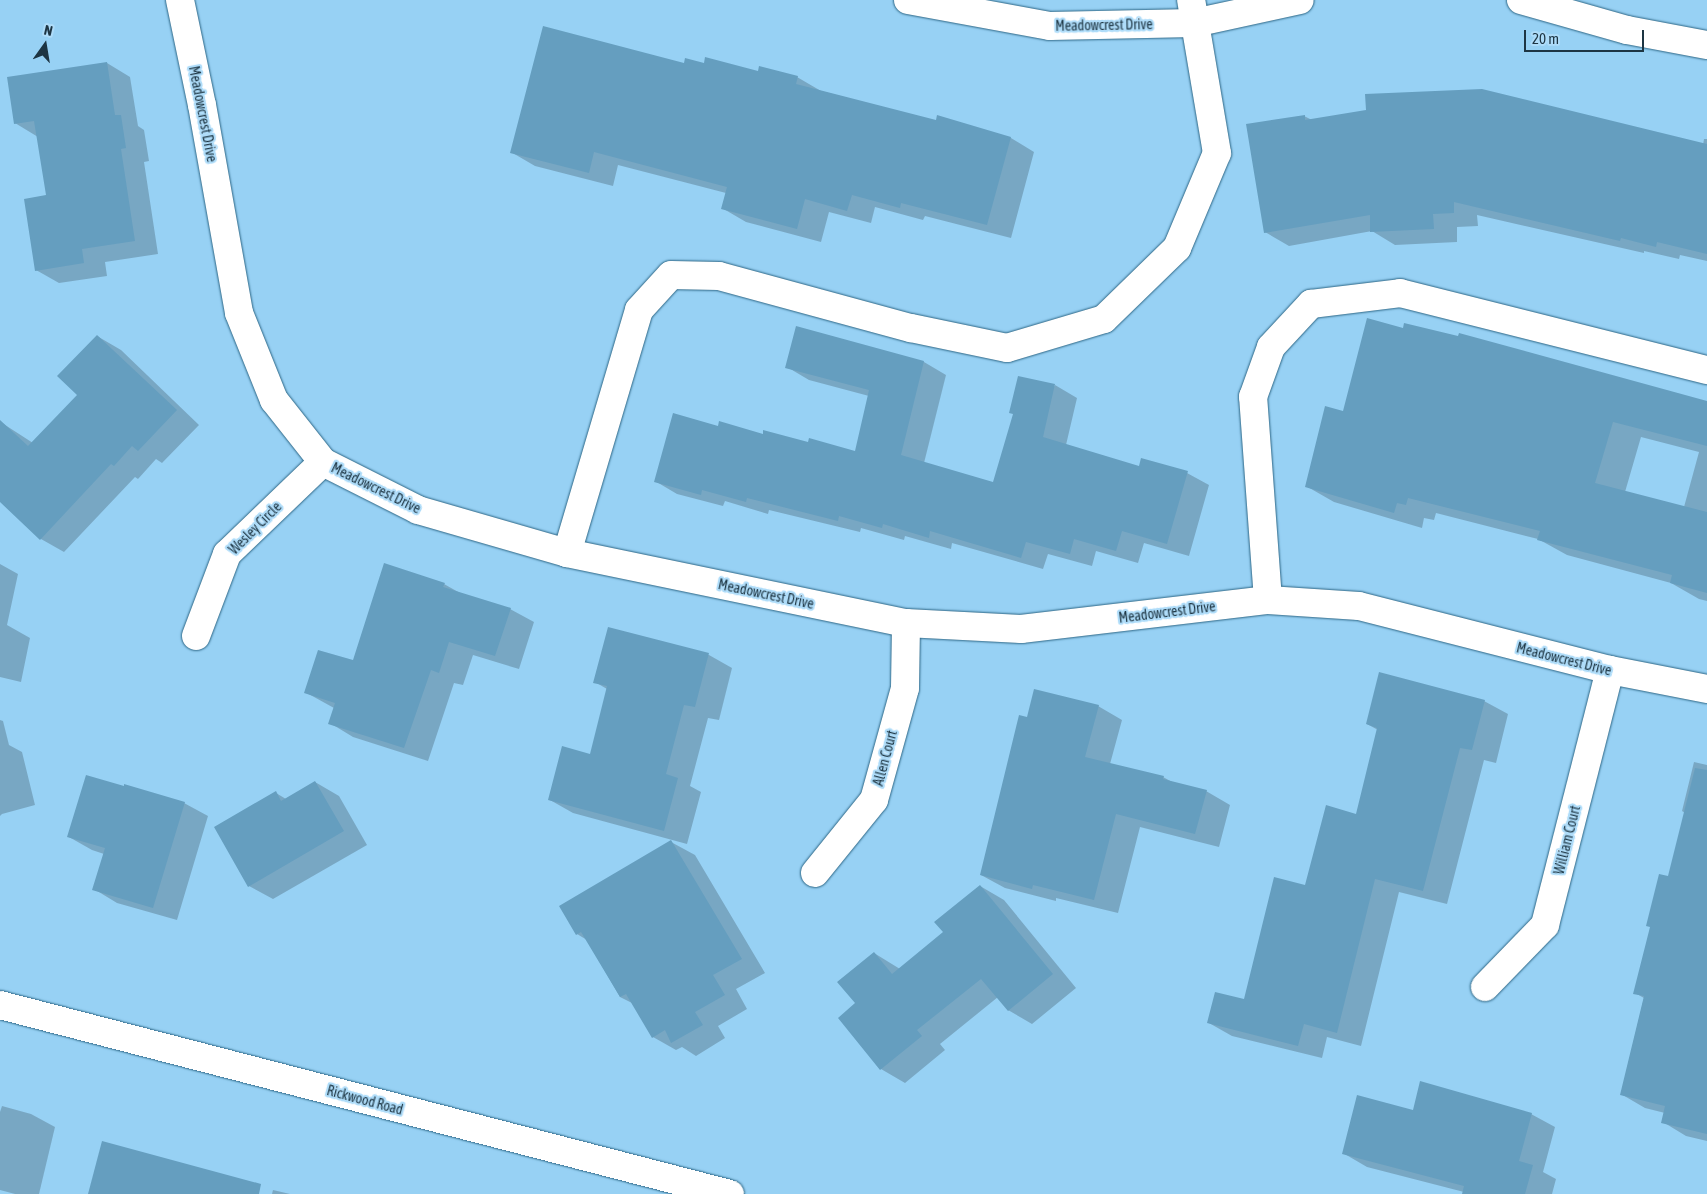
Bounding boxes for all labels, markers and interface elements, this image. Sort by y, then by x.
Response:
street label: Meadowcrest Drive [1055,16,1153,34]
north arrow [20,20,70,70]
scale bar [1527,20,1647,52]
text: N [43,22,54,39]
text: 20 m [1532,30,1559,47]
street label: Meadowcrest Drive [185,65,221,163]
street label: Meadowcrest Drive [329,459,423,517]
street label: Wesley Circle [225,498,285,558]
street label: Meadowcrest Drive [717,576,815,612]
street label: Meadowcrest Drive [1118,598,1216,626]
street label: Meadowcrest Drive [1515,639,1613,679]
street label: Allen Court [870,728,900,788]
street label: William Court [1550,804,1584,876]
street label: Rickwood Road [325,1082,405,1118]

